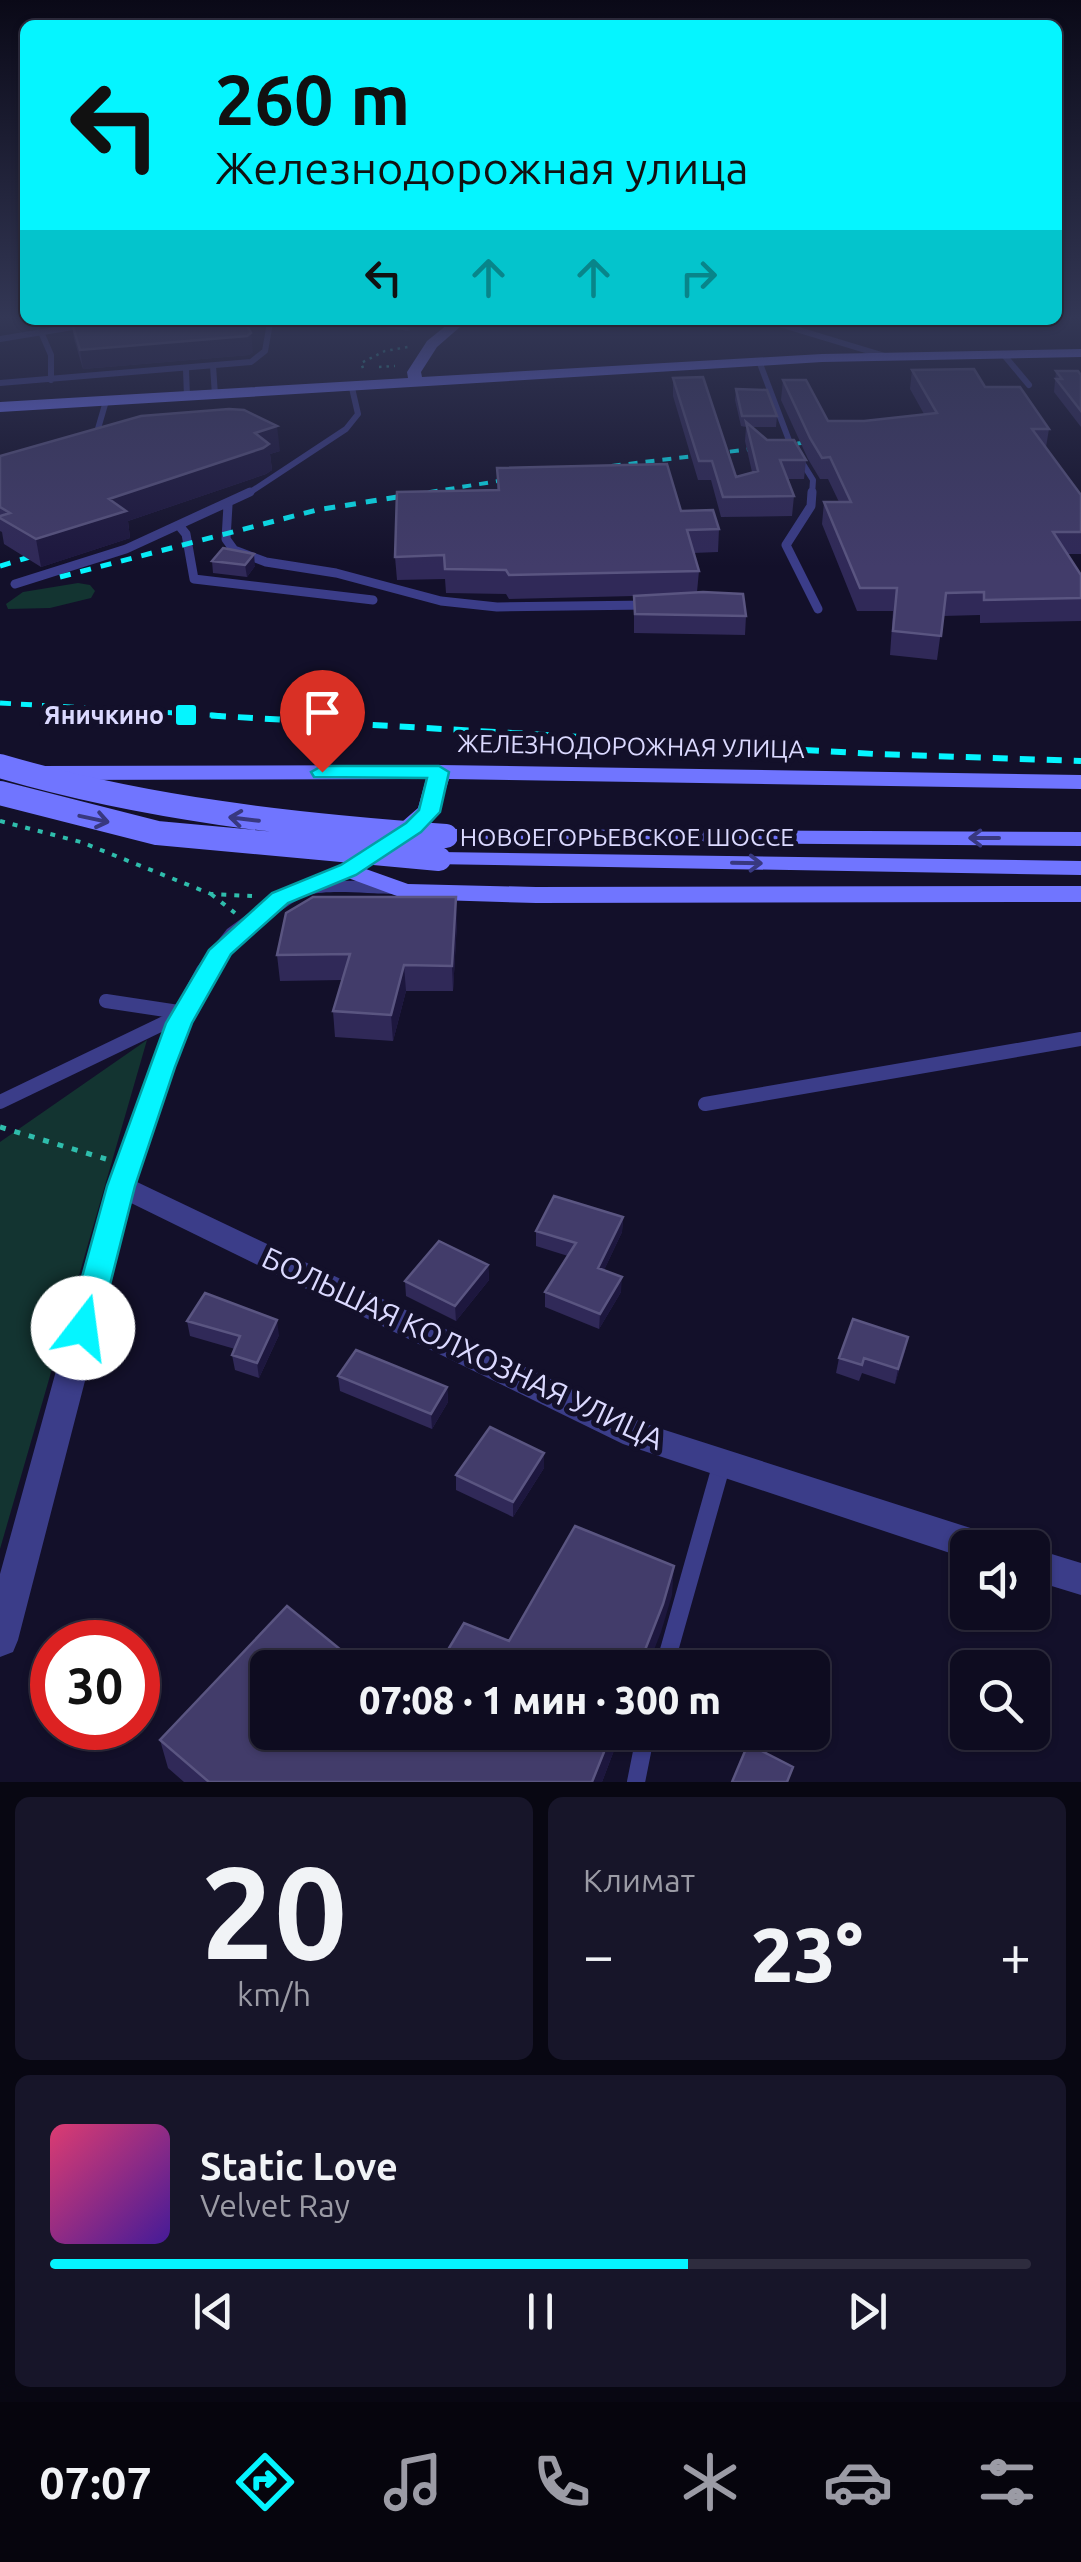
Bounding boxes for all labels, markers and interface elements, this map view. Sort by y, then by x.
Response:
icon: left [50,60,180,190]
text: 260 m [215,60,410,138]
text: Железнодорожная улица [215,142,749,193]
icon: left [356,250,411,305]
icon: ahead [461,250,516,305]
icon: ahead [566,250,621,305]
icon: right [671,250,726,305]
pin [280,670,365,773]
icon: arrive [295,685,350,740]
place label: Яничкино [44,701,164,729]
marker: Яничкино [173,702,199,728]
street label: ЖЕЛЕЗНОДОРОЖНАЯ УЛИЦА [457,729,805,763]
one-way arrow [228,809,260,828]
one-way arrow [77,811,109,829]
street label: НОВОЕГОРЬЕВСКОЕ ШОССЕ [460,823,794,851]
one-way arrow [968,828,1000,848]
one-way arrow [730,854,762,872]
street label: БОЛЬШАЯ КОЛХОЗНАЯ УЛИЦА [257,1240,670,1456]
position arrow [31,1276,135,1380]
map controls [950,1530,1050,1750]
button: sound [950,1530,1050,1630]
speed limit sign: 30 [30,1620,160,1750]
button: search [950,1650,1050,1750]
text: 07:08 · 1 мин · 300 m [359,1679,721,1721]
text: 20 [201,1838,347,1984]
text: Климат [583,1862,695,1898]
text: 23° [751,1912,863,1996]
text: − [583,1924,614,1985]
text: + [1000,1924,1031,1985]
text: km/h [237,1976,311,2012]
text: Static Love [200,2145,398,2187]
text: Velvet Ray [200,2187,350,2223]
icon: previous [186,2284,241,2339]
icon: pause [513,2284,568,2339]
icon: next [840,2284,895,2339]
icon: directions [230,2447,300,2517]
icon: music [378,2447,448,2517]
icon: phone [527,2447,597,2517]
icon: climate [675,2447,745,2517]
icon: car [823,2447,893,2517]
icon: filters [972,2447,1042,2517]
text: 07:07 [39,2457,152,2508]

